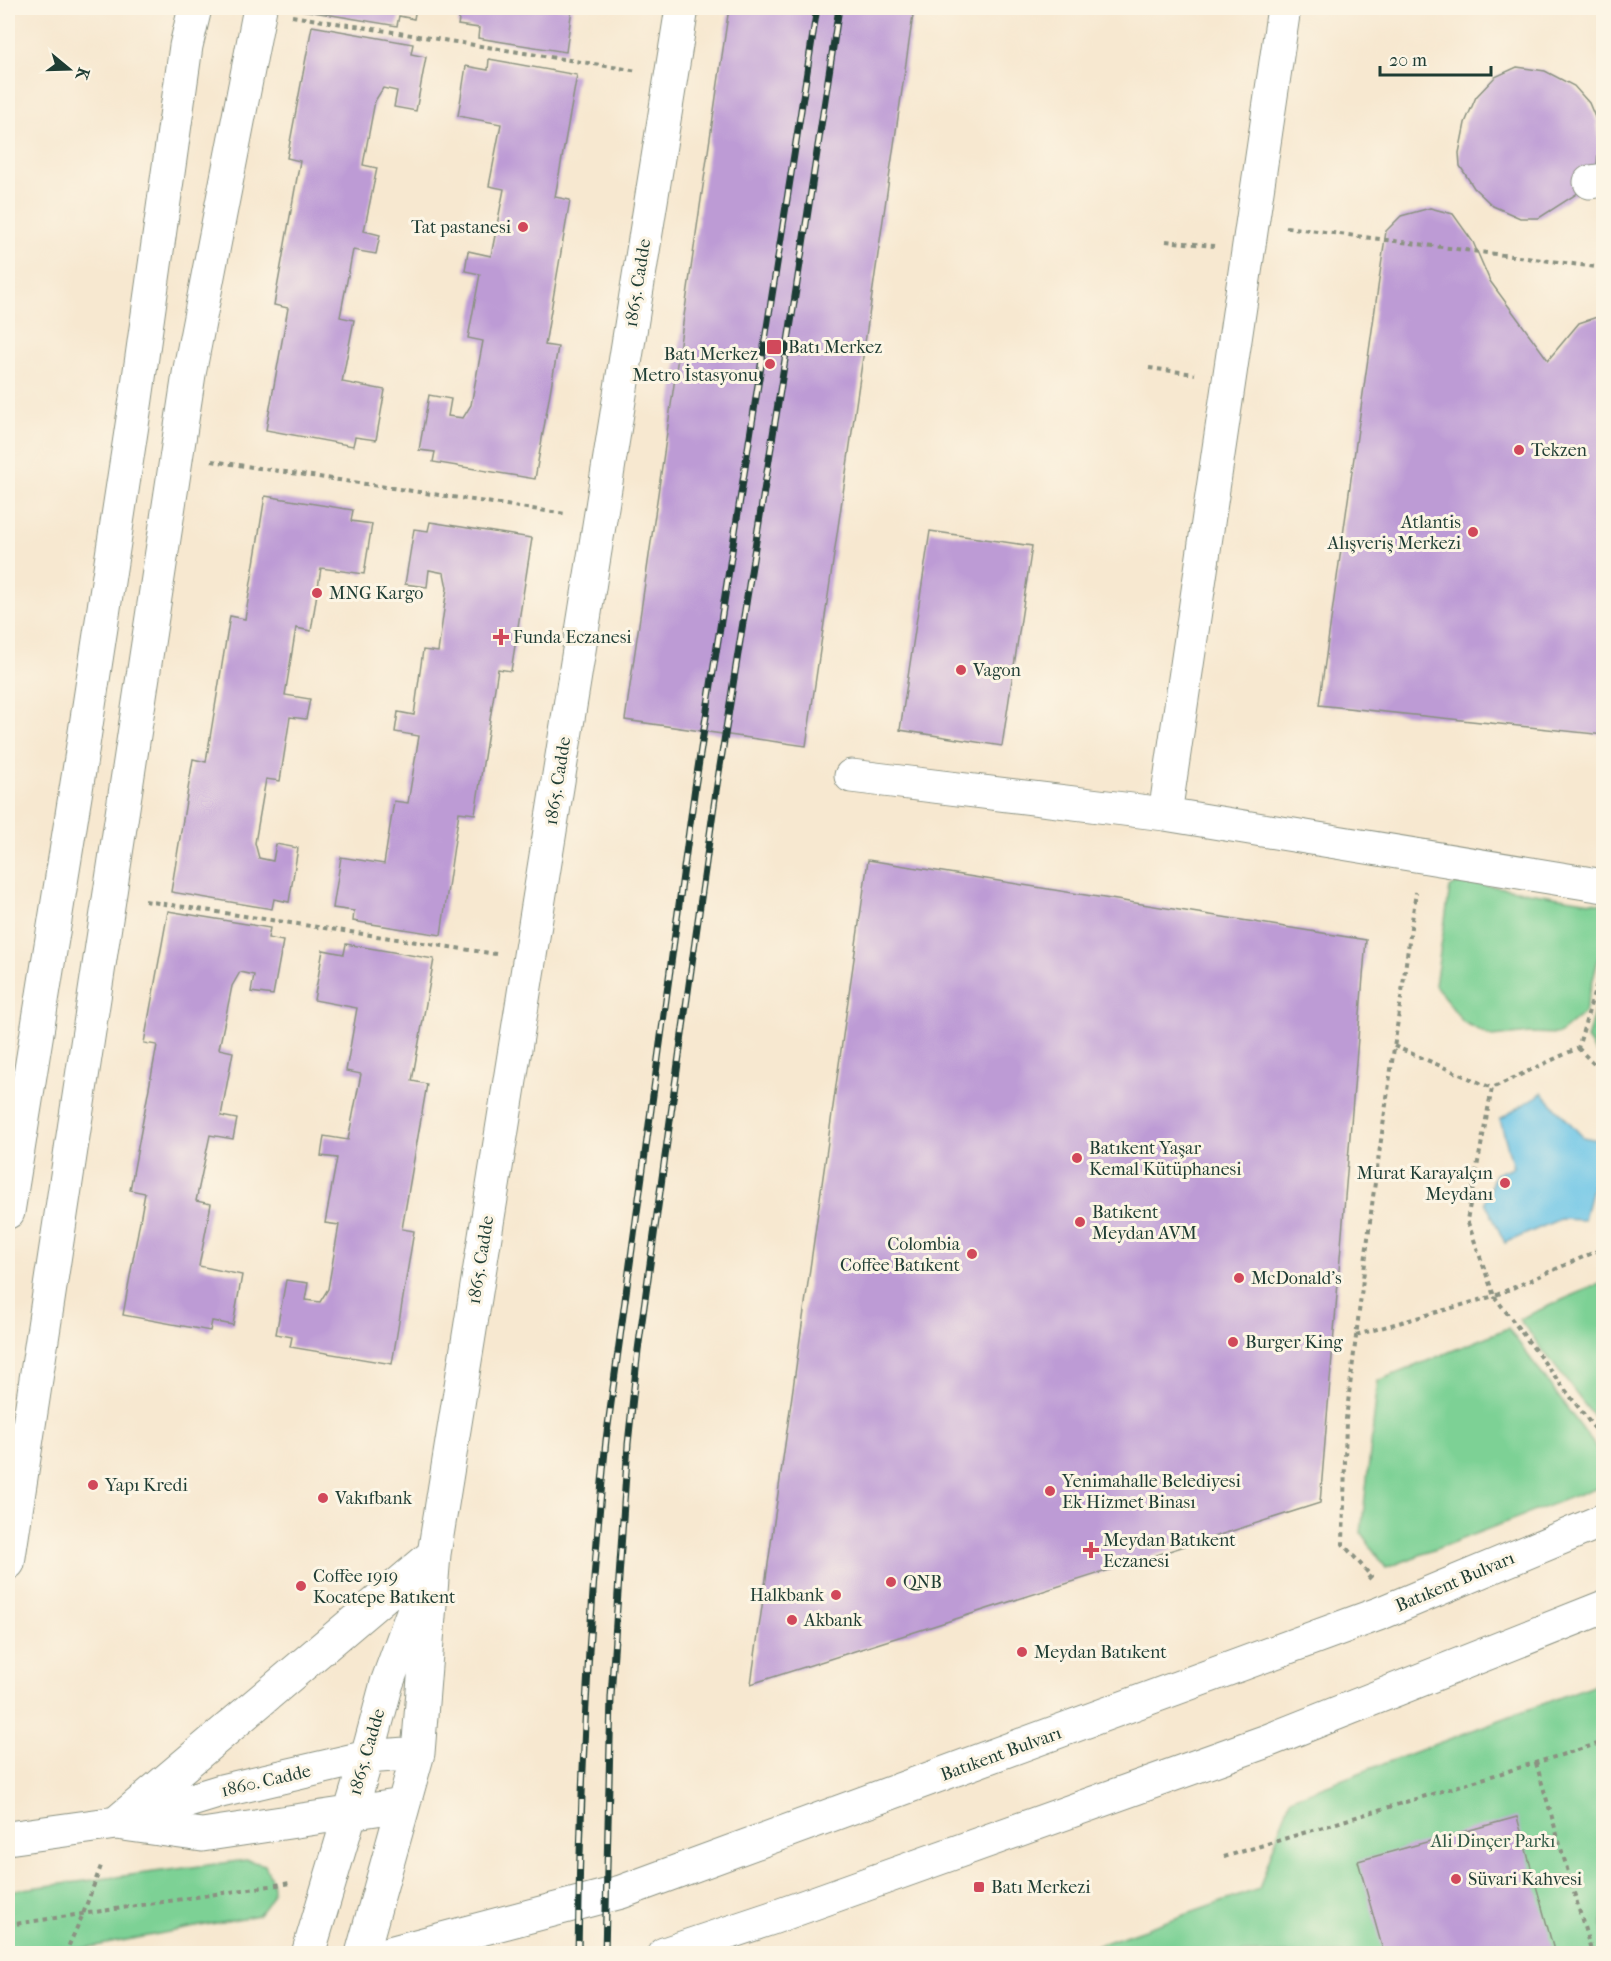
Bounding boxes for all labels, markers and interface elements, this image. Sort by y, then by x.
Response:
north arrow [39,39,99,99]
scale bar [1380,39,1491,77]
text: 20 m [1389,50,1427,71]
text: K [71,65,94,84]
place label: Tat pastanesi [411,217,512,238]
marker: Tat pastanesi [516,220,530,234]
street label: 1865. Cadde [621,237,655,329]
place label: Batı Merkez [788,337,882,358]
marker: Batı Merkez [765,338,783,356]
place label: Batı Merkez Metro İstasyonu [632,344,758,386]
marker: Batı Merkez Metro İstasyonu [763,357,777,371]
place label: Tekzen [1531,440,1588,461]
marker: Tekzen [1512,443,1526,457]
place label: Atlantis Alışveriş Merkezi [1327,512,1462,554]
marker: Atlantis Alışveriş Merkezi [1466,525,1480,539]
place label: MNG Kargo [329,583,423,604]
marker: MNG Kargo [310,586,324,600]
place label: Funda Eczanesi [513,627,632,648]
marker: Funda Eczanesi [494,630,508,644]
place label: Vagon [972,660,1021,681]
marker: Vagon [954,663,968,677]
street label: 1865. Cadde [541,735,575,827]
place label: Batıkent Yaşar Kemal Kütüphanesi [1089,1138,1242,1180]
marker: Batıkent Yaşar Kemal Kütüphanesi [1070,1151,1084,1165]
place label: Murat Karayalçın Meydanı [1357,1163,1494,1205]
marker: Murat Karayalçın Meydanı [1498,1176,1512,1190]
place label: Batıkent Meydan AVM [1092,1202,1197,1244]
street label: 1865. Cadde [464,1214,498,1306]
marker: Batıkent Meydan AVM [1073,1215,1087,1229]
place label: Colombia Coffee Batıkent [840,1234,961,1276]
marker: Colombia Coffee Batıkent [965,1247,979,1261]
place label: McDonald's [1251,1268,1342,1289]
marker: McDonald's [1232,1271,1246,1285]
place label: Burger King [1245,1332,1343,1353]
marker: Burger King [1226,1335,1240,1349]
place label: Yenimahalle Belediyesi Ek Hizmet Binası [1061,1471,1241,1513]
place label: Yapı Kredi [104,1475,188,1496]
marker: Yapı Kredi [86,1478,100,1492]
marker: Yenimahalle Belediyesi Ek Hizmet Binası [1043,1484,1057,1498]
place label: Vakıfbank [334,1488,413,1509]
marker: Vakıfbank [316,1491,330,1505]
place label: Meydan Batıkent Eczanesi [1103,1530,1236,1572]
marker: Meydan Batıkent Eczanesi [1084,1543,1098,1557]
street label: Batıkent Bulvarı [1392,1547,1518,1616]
place label: Coffee 1919 Kocatepe Batıkent [313,1566,456,1608]
place label: QNB [903,1572,942,1593]
marker: QNB [884,1575,898,1589]
marker: Coffee 1919 Kocatepe Batıkent [294,1579,308,1593]
place label: Halkbank [750,1585,825,1606]
marker: Halkbank [829,1588,843,1602]
place label: Akbank [803,1610,863,1631]
marker: Akbank [785,1613,799,1627]
place label: Meydan Batıkent [1034,1642,1167,1663]
marker: Meydan Batıkent [1015,1645,1029,1659]
street label: 1865. Cadde [345,1706,389,1798]
street label: Batıkent Bulvarı [938,1722,1065,1786]
street label: 1860. Cadde [219,1760,313,1802]
park label: Ali Dinçer Parkı [1430,1831,1556,1852]
place label: Süvari Kahvesi [1468,1869,1583,1890]
marker: Süvari Kahvesi [1449,1872,1463,1886]
place label: Batı Merkezi [991,1877,1091,1898]
marker: Batı Merkezi [972,1880,986,1894]

